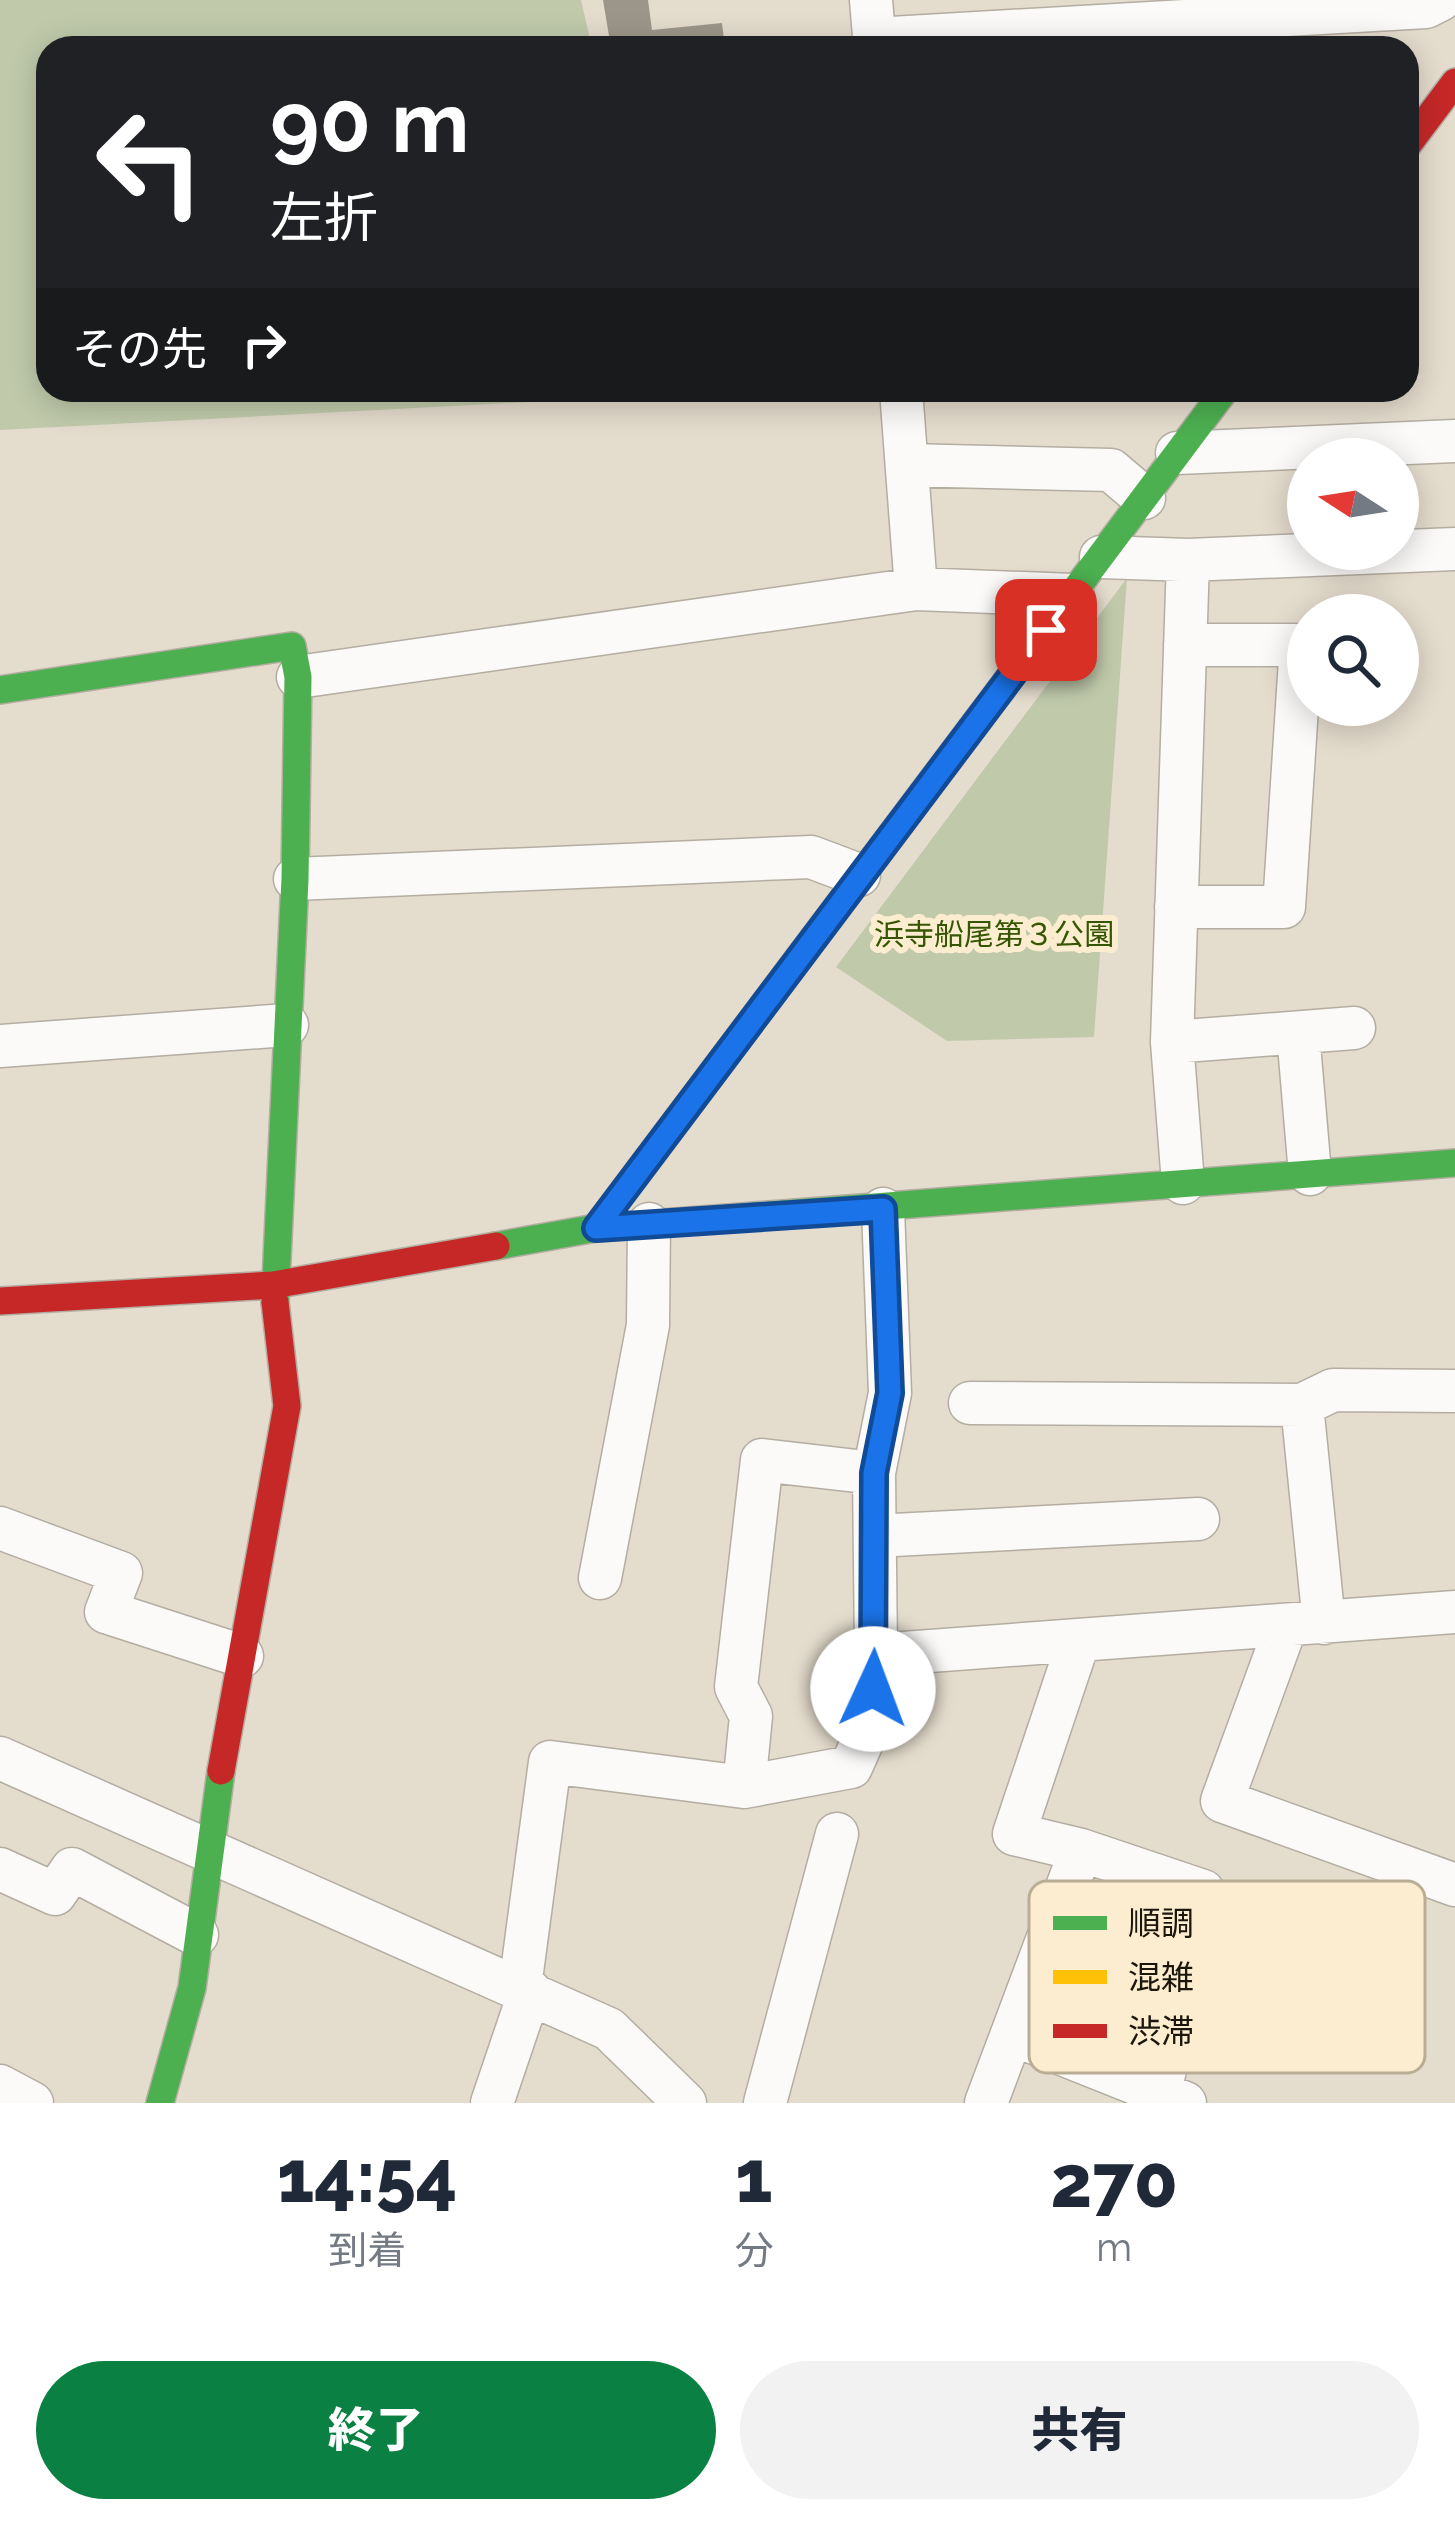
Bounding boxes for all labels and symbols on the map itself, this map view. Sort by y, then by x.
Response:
north arrow [1287,438,1419,570]
pin [995,579,1097,681]
park label: 浜寺船尾第３公園 [874,917,1114,952]
position arrow [810,1626,936,1752]
legend [1029,1881,1425,2073]
text: 順調 [1128,1904,1194,1943]
text: 混雑 [1128,1958,1194,1997]
text: 渋滞 [1128,2012,1194,2051]

